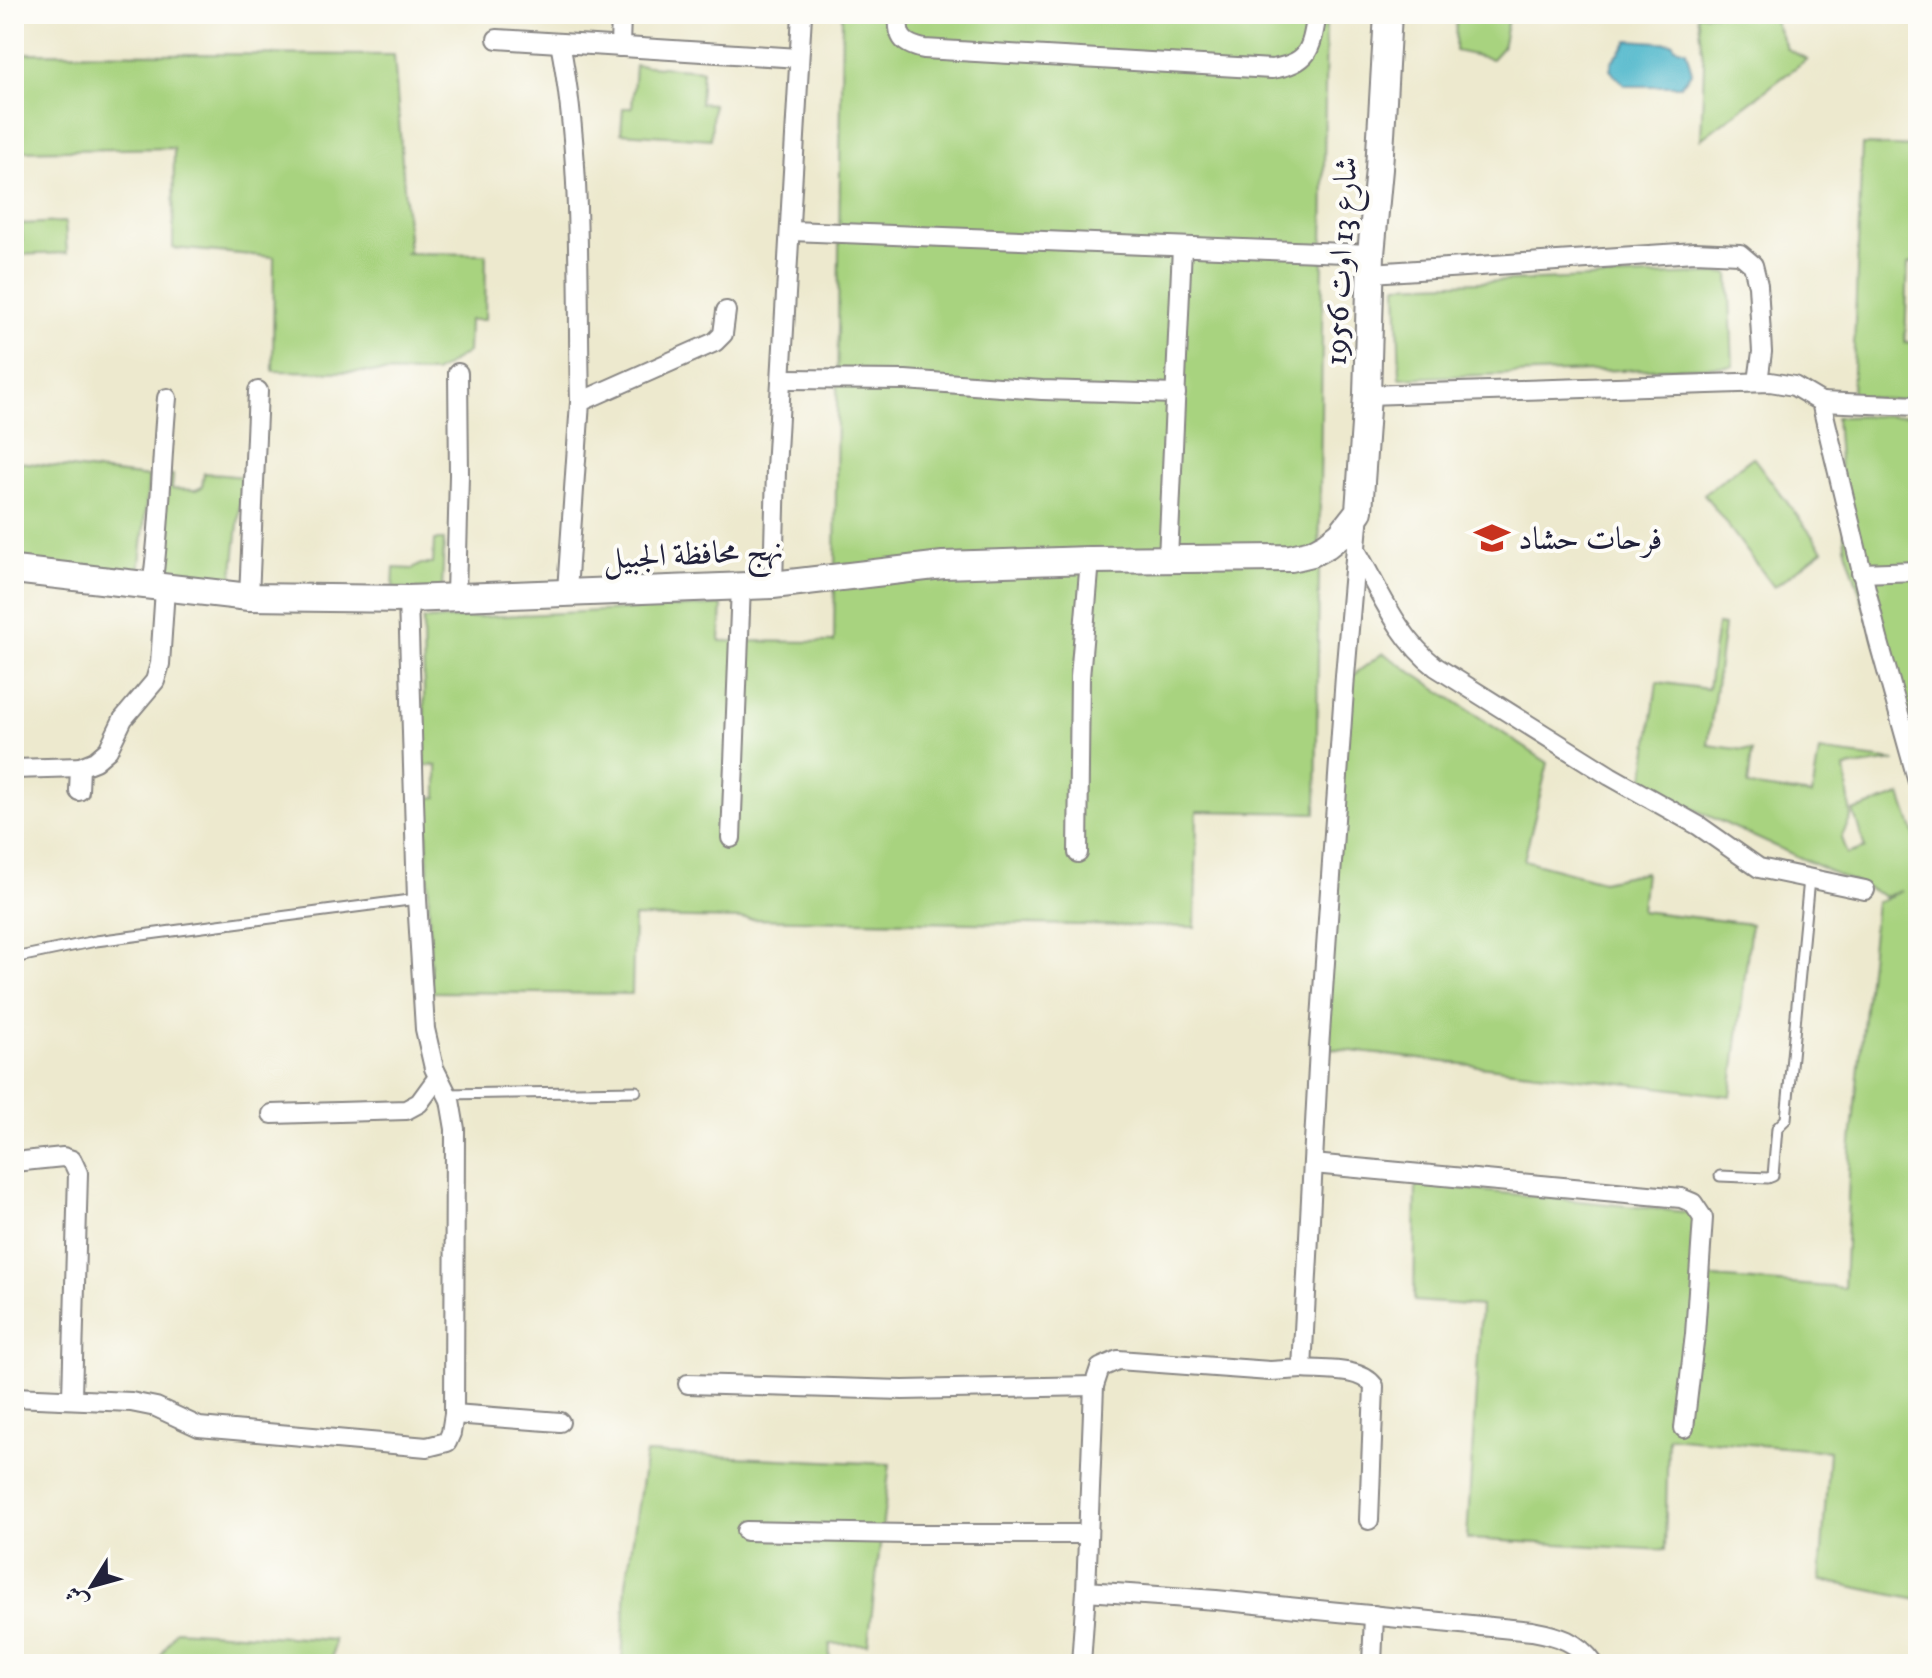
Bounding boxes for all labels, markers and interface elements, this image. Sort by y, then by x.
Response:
street label: شارع 13 اوت 1956 [1317,155,1372,367]
school or university icon: فرحات حشاد [1473,519,1511,557]
place label: فرحات حشاد [1518,520,1663,560]
street label: نهج محافظة الجبيل [602,530,785,586]
north arrow [52,1546,132,1626]
text: ش [60,1580,95,1614]

